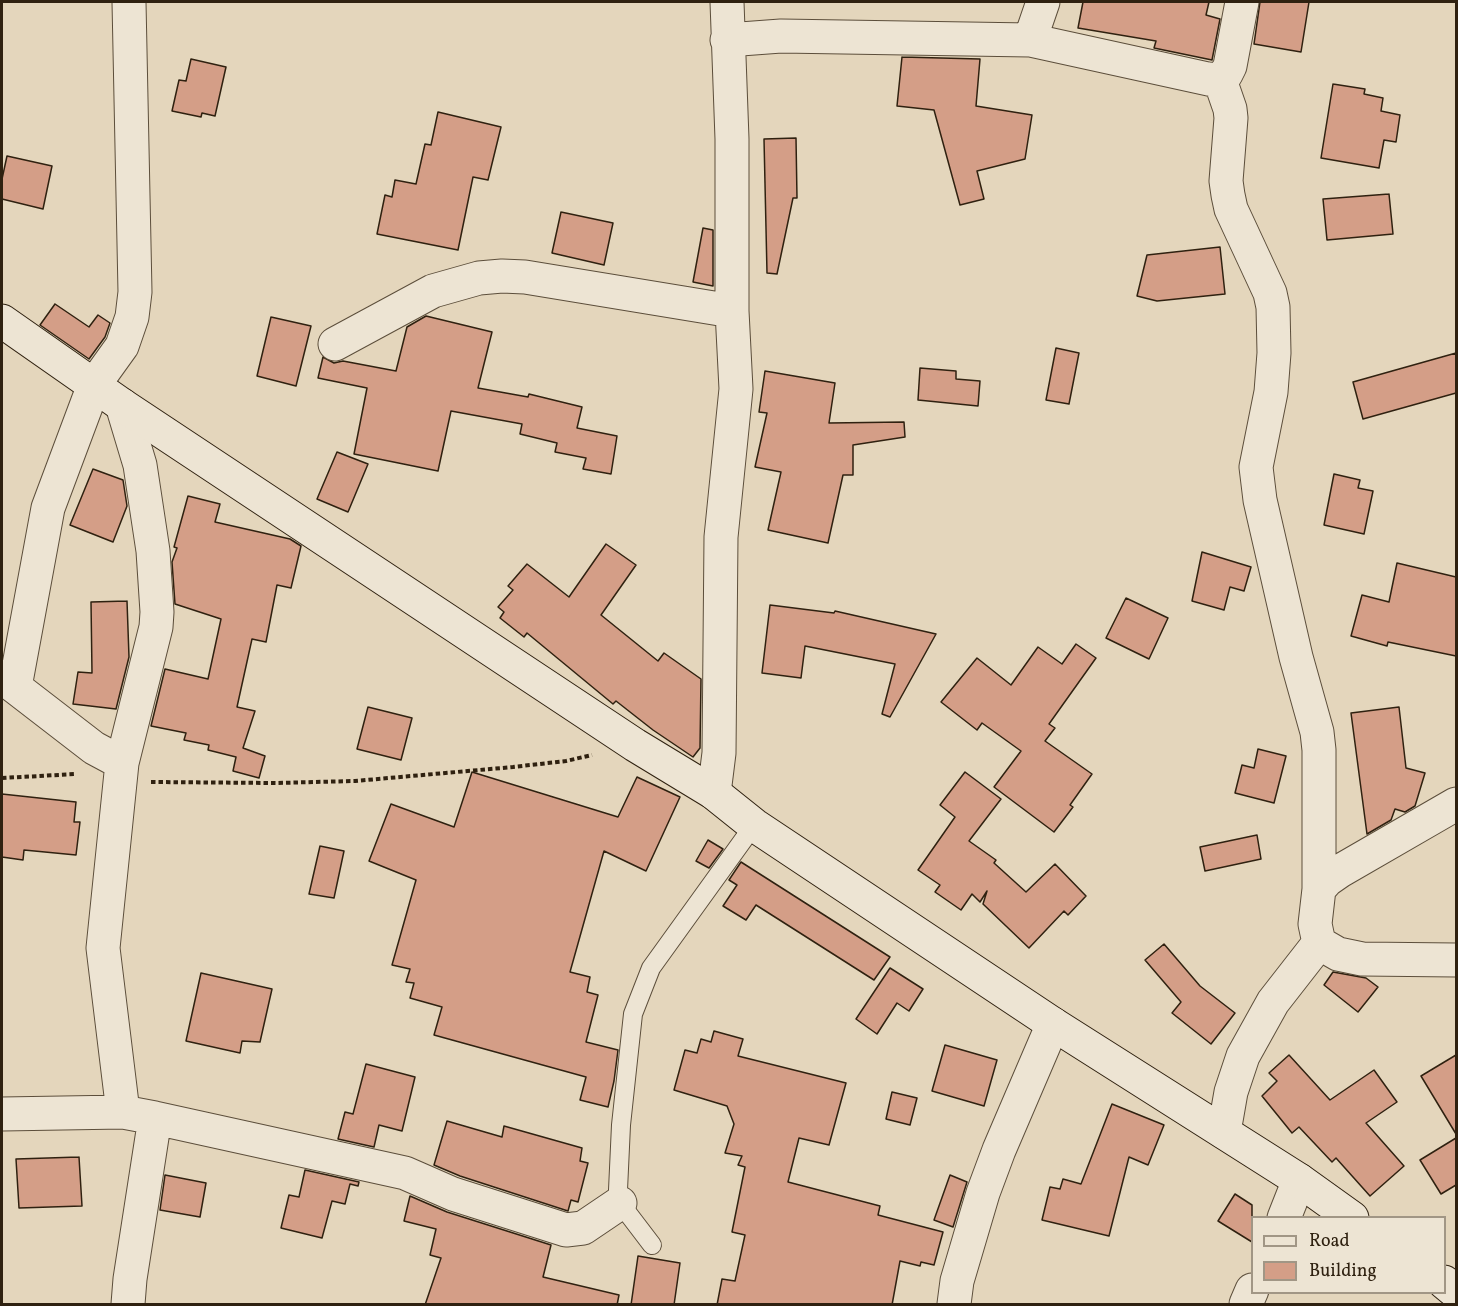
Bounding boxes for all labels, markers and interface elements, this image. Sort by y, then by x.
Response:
legend [1251,1216,1446,1294]
text: Road [1309,1229,1350,1254]
text: Building [1309,1259,1377,1284]

